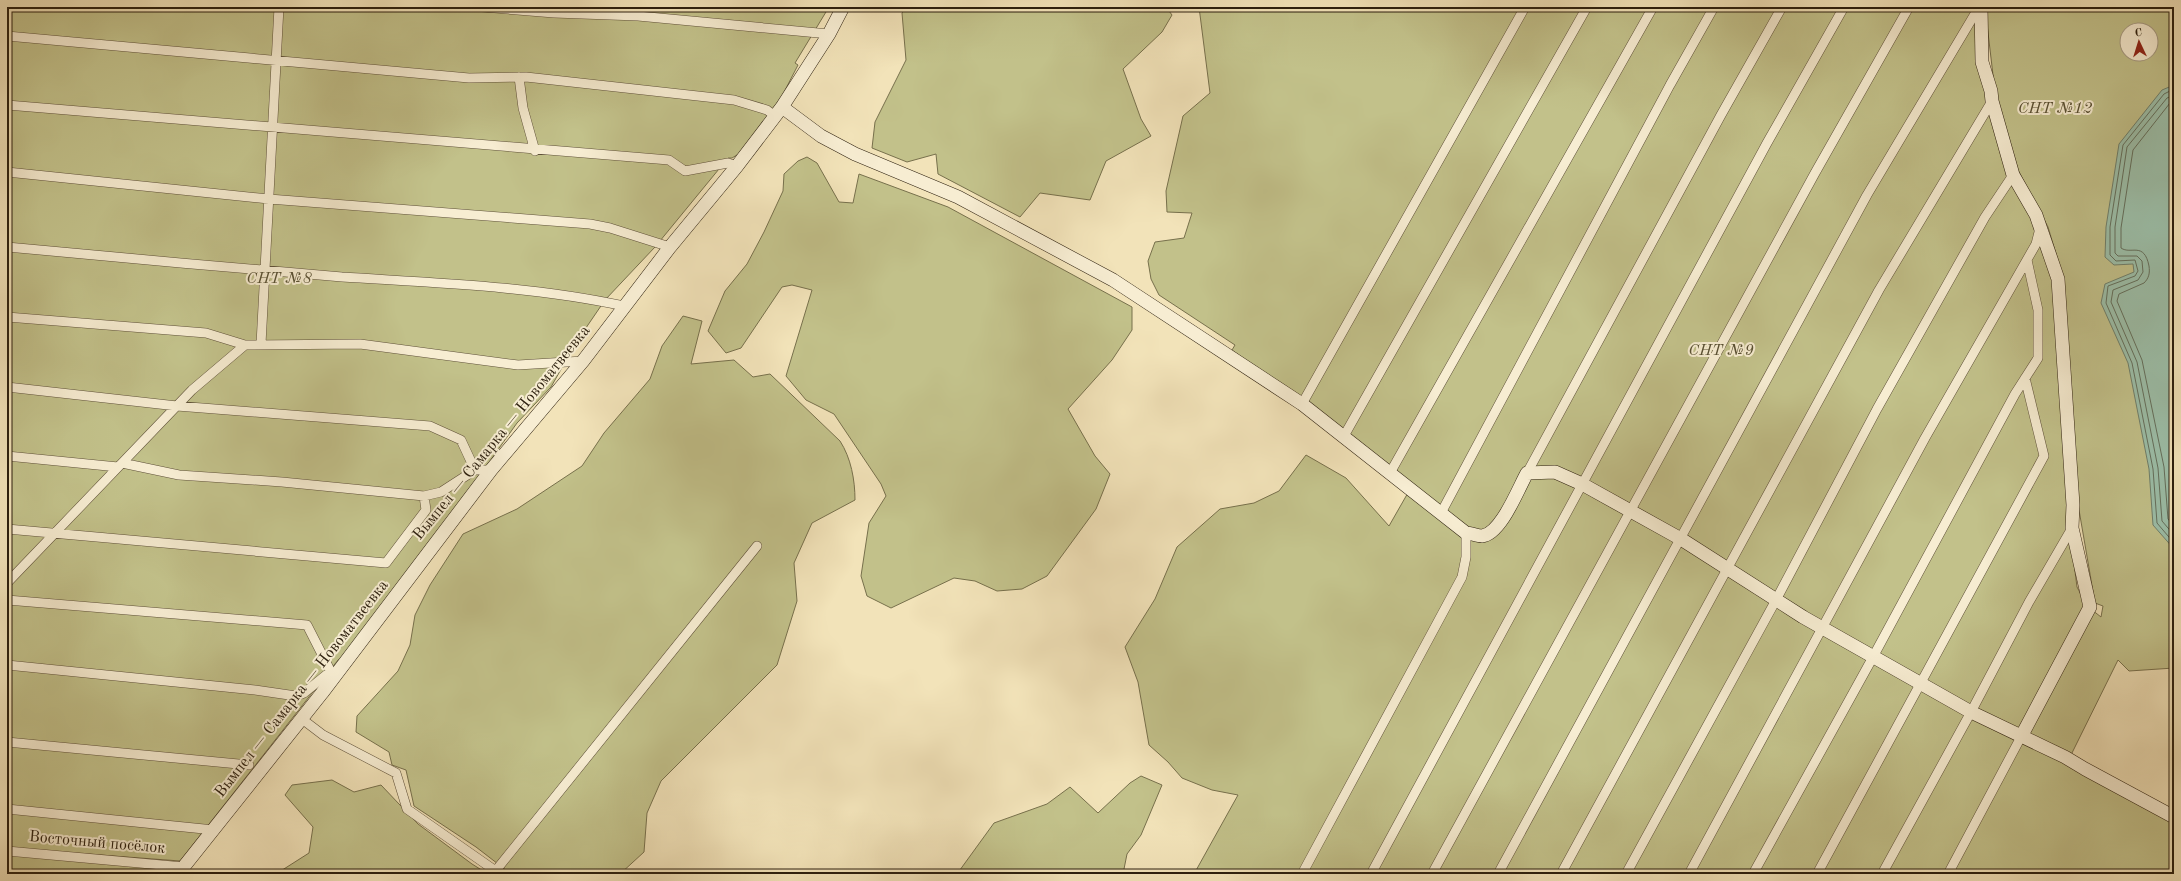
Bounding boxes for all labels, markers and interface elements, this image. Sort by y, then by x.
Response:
north arrow [2119,22,2159,62]
text: С [2134,28,2142,39]
park label: СНТ №12 [2018,101,2093,117]
park label: СНТ №8 [246,271,312,287]
street label: Вымпел — Самарка — Новоматвеевка [411,323,594,543]
park label: СНТ №9 [1688,343,1754,359]
street label: Вымпел — Самарка — Новоматвеевка [212,577,392,801]
street label: Восточный посёлок [28,829,166,857]

